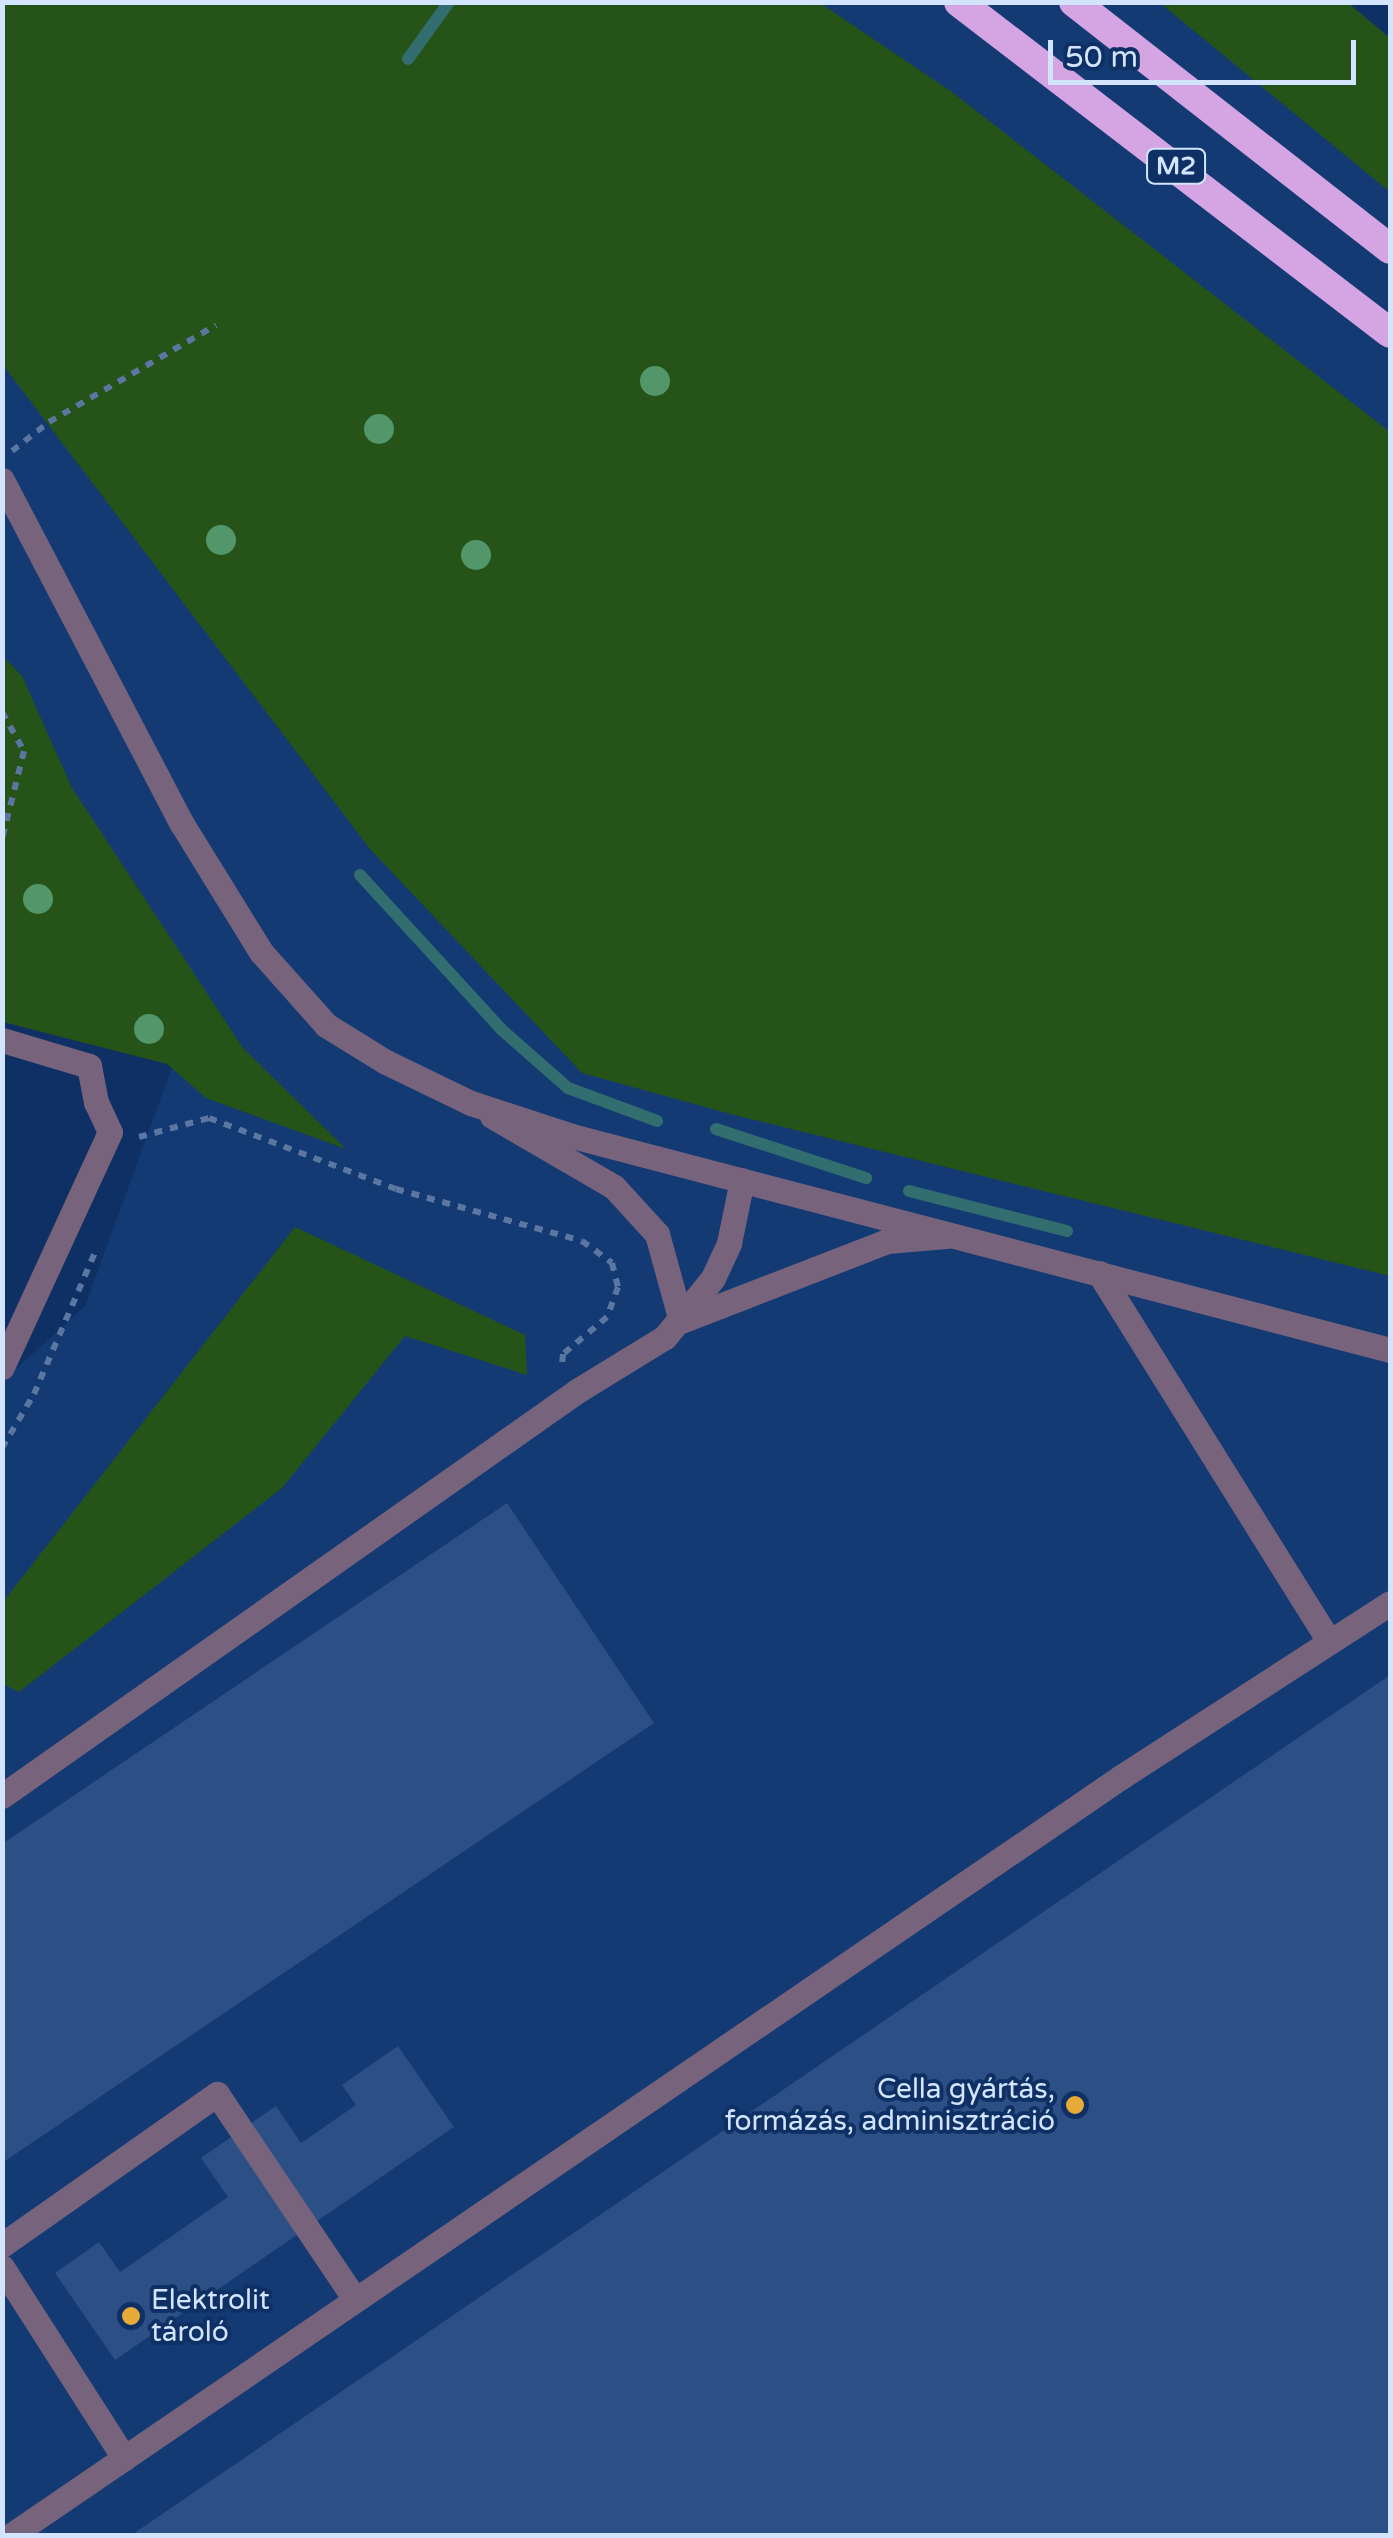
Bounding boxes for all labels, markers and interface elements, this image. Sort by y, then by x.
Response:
scale bar [1053,20,1360,82]
text: 50 m [1065,39,1138,76]
road number: M2 [1146,146,1206,186]
place label: Cella gyártás, formázás, adminisztráció [725,2072,1055,2138]
marker: Cella gyártás, formázás, adminisztráció [1064,2094,1086,2116]
place label: Elektrolit tároló [151,2283,270,2349]
marker: Elektrolit tároló [120,2305,142,2327]

